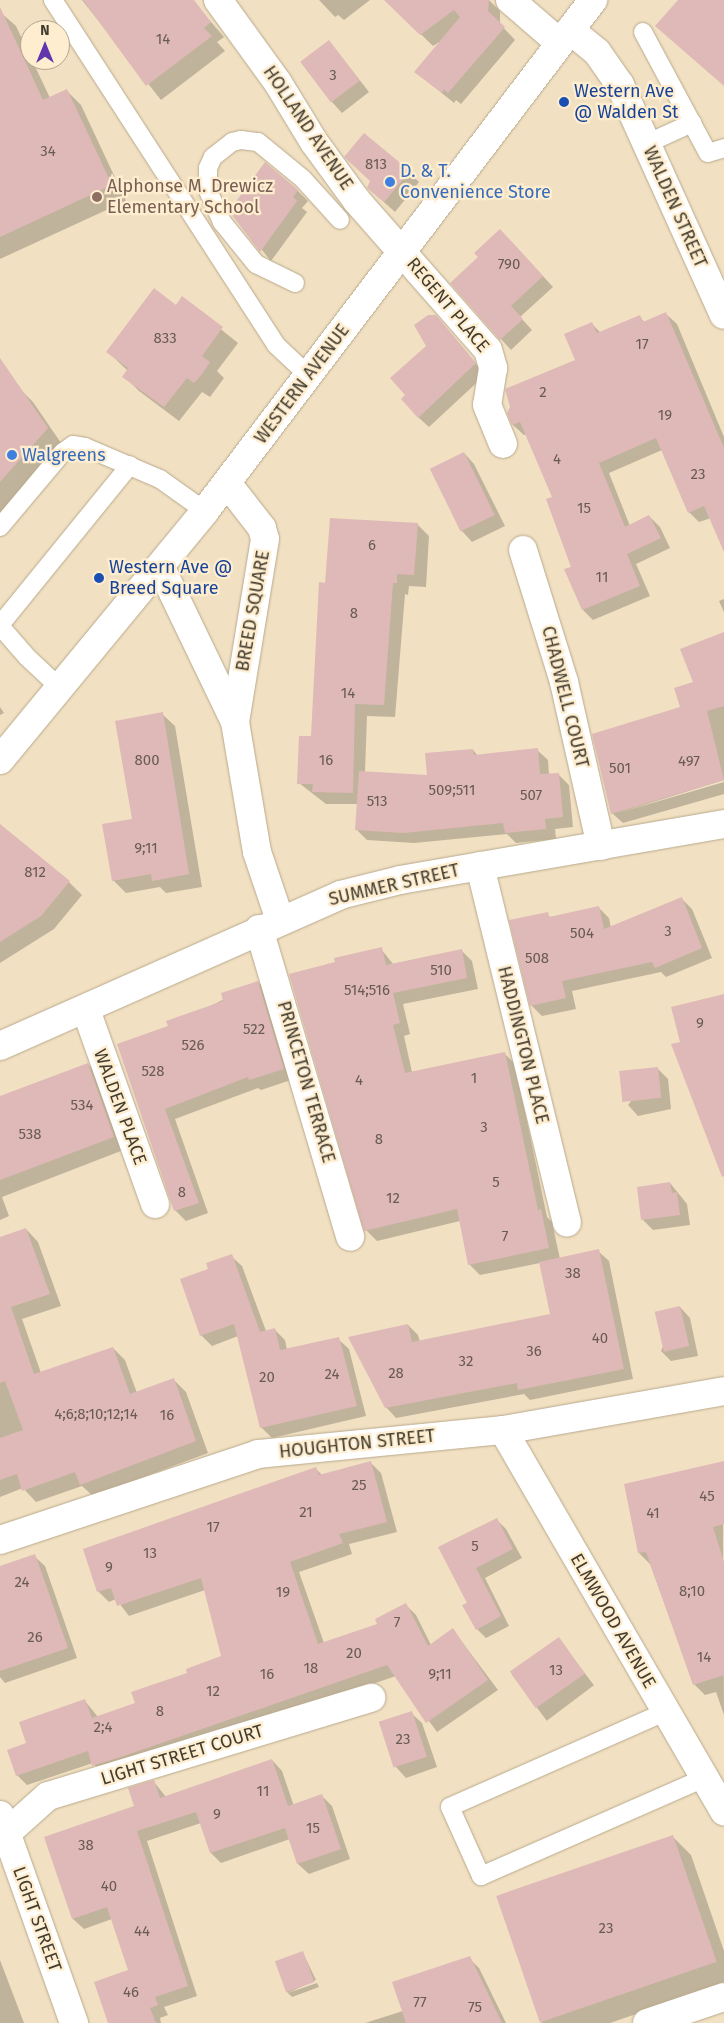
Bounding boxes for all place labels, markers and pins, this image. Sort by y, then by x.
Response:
place label: Western Ave @ Walden St [574,81,678,124]
marker: Western Ave @ Walden St [558,96,570,108]
place label: D. & T. Convenience Store [400,161,551,203]
place label: Alphonse M. Drewicz Elementary School [107,176,273,218]
marker: D. & T. Convenience Store [384,176,396,188]
marker: Alphonse M. Drewicz Elementary School [91,191,103,203]
place label: Walgreens [22,444,106,466]
marker: Walgreens [6,449,18,461]
place label: Western Ave @ Breed Square [109,557,232,600]
marker: Western Ave @ Breed Square [93,572,105,584]

